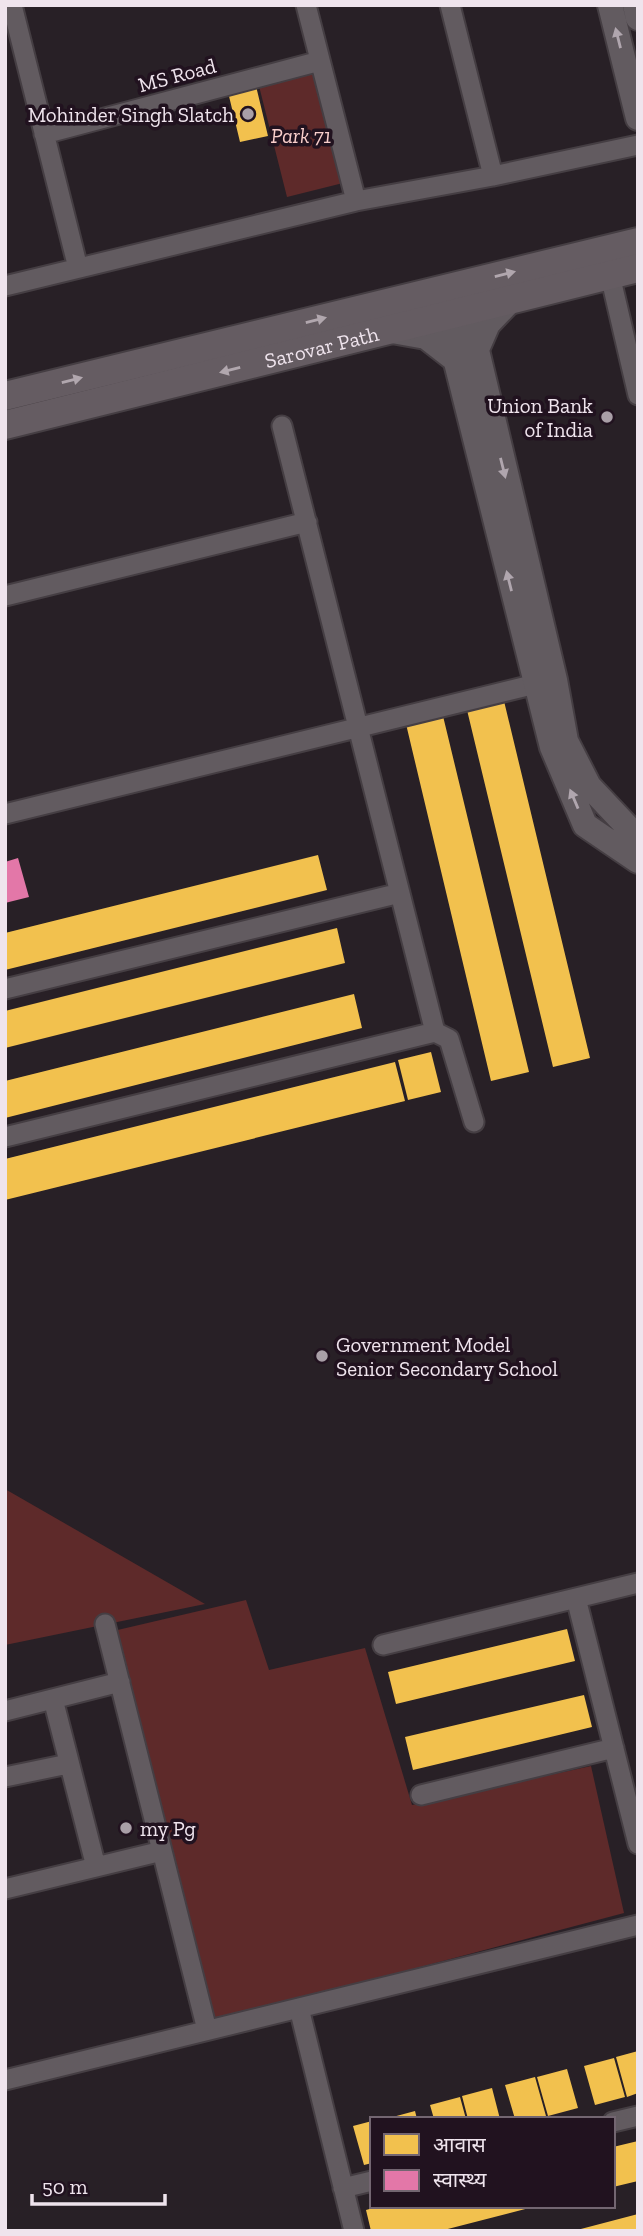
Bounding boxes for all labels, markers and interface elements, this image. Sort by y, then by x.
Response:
one-way arrow [612,27,623,49]
street label: MS Road [135,53,219,97]
place label: Mohinder Singh Slatch [28,102,234,127]
marker: Mohinder Singh Slatch [240,106,256,122]
park label: Park 71 [271,123,331,148]
one-way arrow [494,268,516,279]
one-way arrow [305,314,327,325]
street label: Sarovar Path [262,320,381,373]
one-way arrow [219,365,241,376]
one-way arrow [61,374,83,385]
place label: Union Bank of India [487,393,593,442]
marker: Union Bank of India [599,409,615,425]
one-way arrow [498,457,509,479]
one-way arrow [503,570,514,592]
one-way arrow [568,788,579,809]
place label: Government Model Senior Secondary School [336,1332,558,1381]
marker: Government Model Senior Secondary School [314,1348,330,1364]
place label: my Pg [140,1816,196,1841]
marker: my Pg [118,1820,134,1836]
legend [370,2117,615,2208]
text: आवास [433,2132,487,2157]
scale bar [32,2162,164,2206]
text: स्वास्थ्य [433,2167,487,2192]
text: 50 m [42,2174,88,2199]

